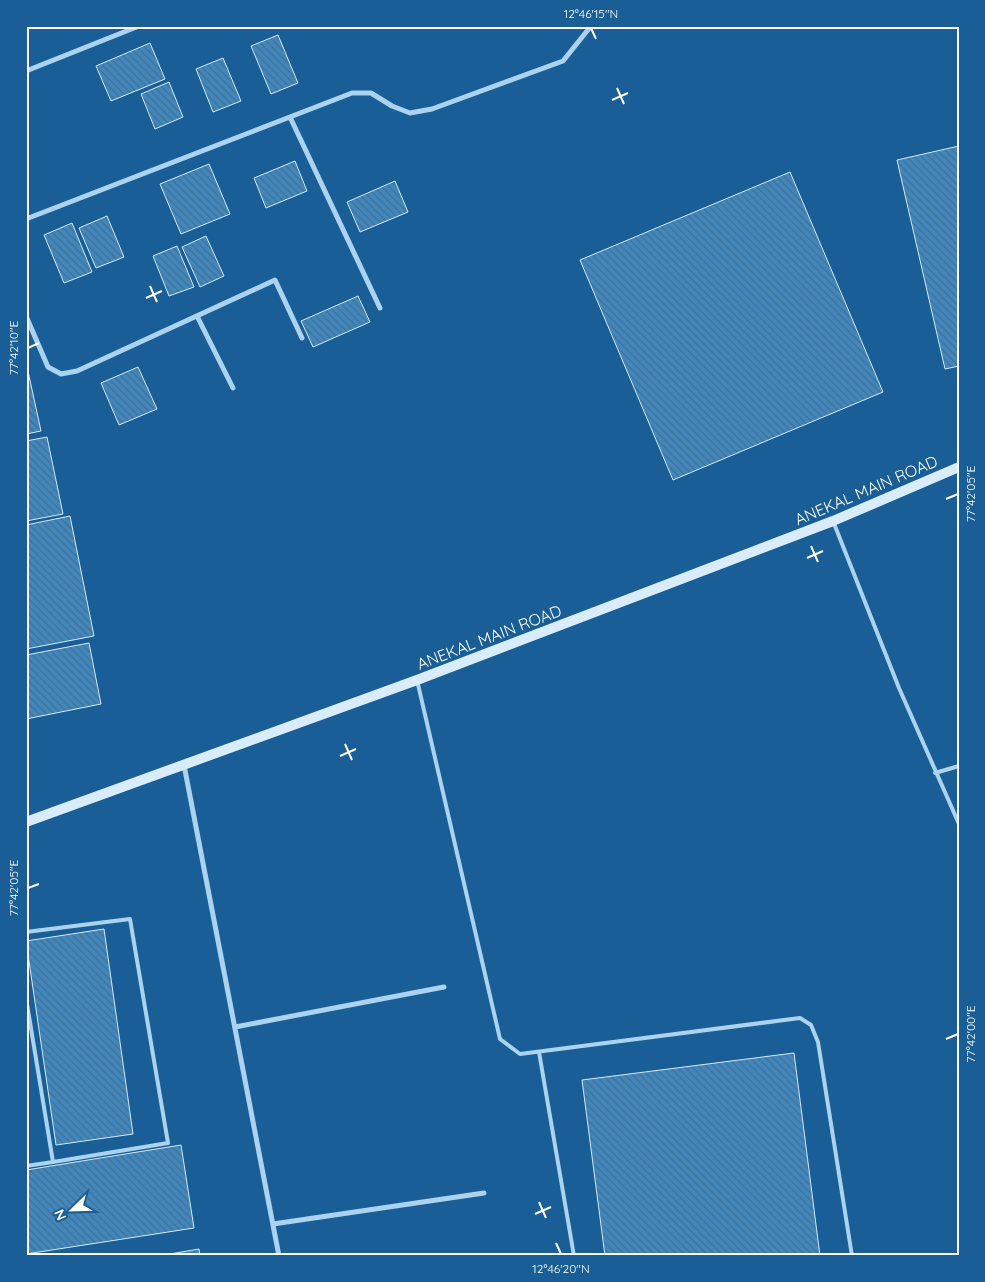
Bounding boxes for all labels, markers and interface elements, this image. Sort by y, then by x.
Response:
text: 12°46'15"N [564,6,618,21]
text: 77°42'10"E [6,321,21,375]
street label: ANEKAL MAIN ROAD [792,451,940,529]
text: 77°42'05"E [963,465,978,522]
street label: ANEKAL MAIN ROAD [414,600,564,674]
text: 77°42'05"E [6,859,21,916]
text: 77°42'00"E [963,1005,978,1063]
north arrow [48,1184,98,1234]
text: N [50,1207,70,1223]
text: 12°46'20"N [532,1261,590,1276]

